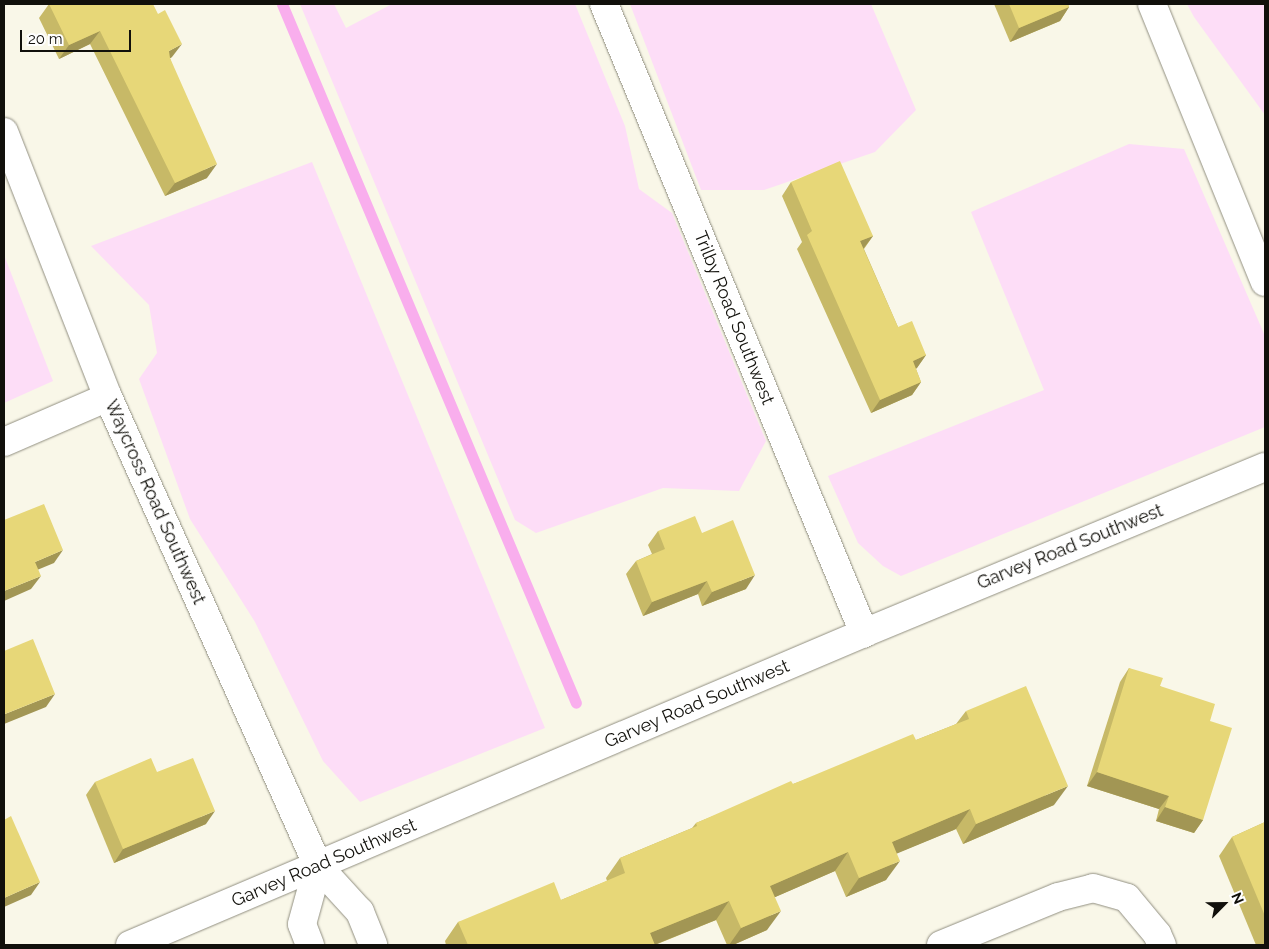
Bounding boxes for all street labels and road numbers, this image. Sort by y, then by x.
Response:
street label: Trilby Road Southwest [689,228,779,408]
street label: Waycross Road Southwest [100,396,210,608]
street label: Garvey Road Southwest [974,500,1166,594]
street label: Garvey Road Southwest [601,655,793,753]
street label: Garvey Road Southwest [228,814,420,912]

